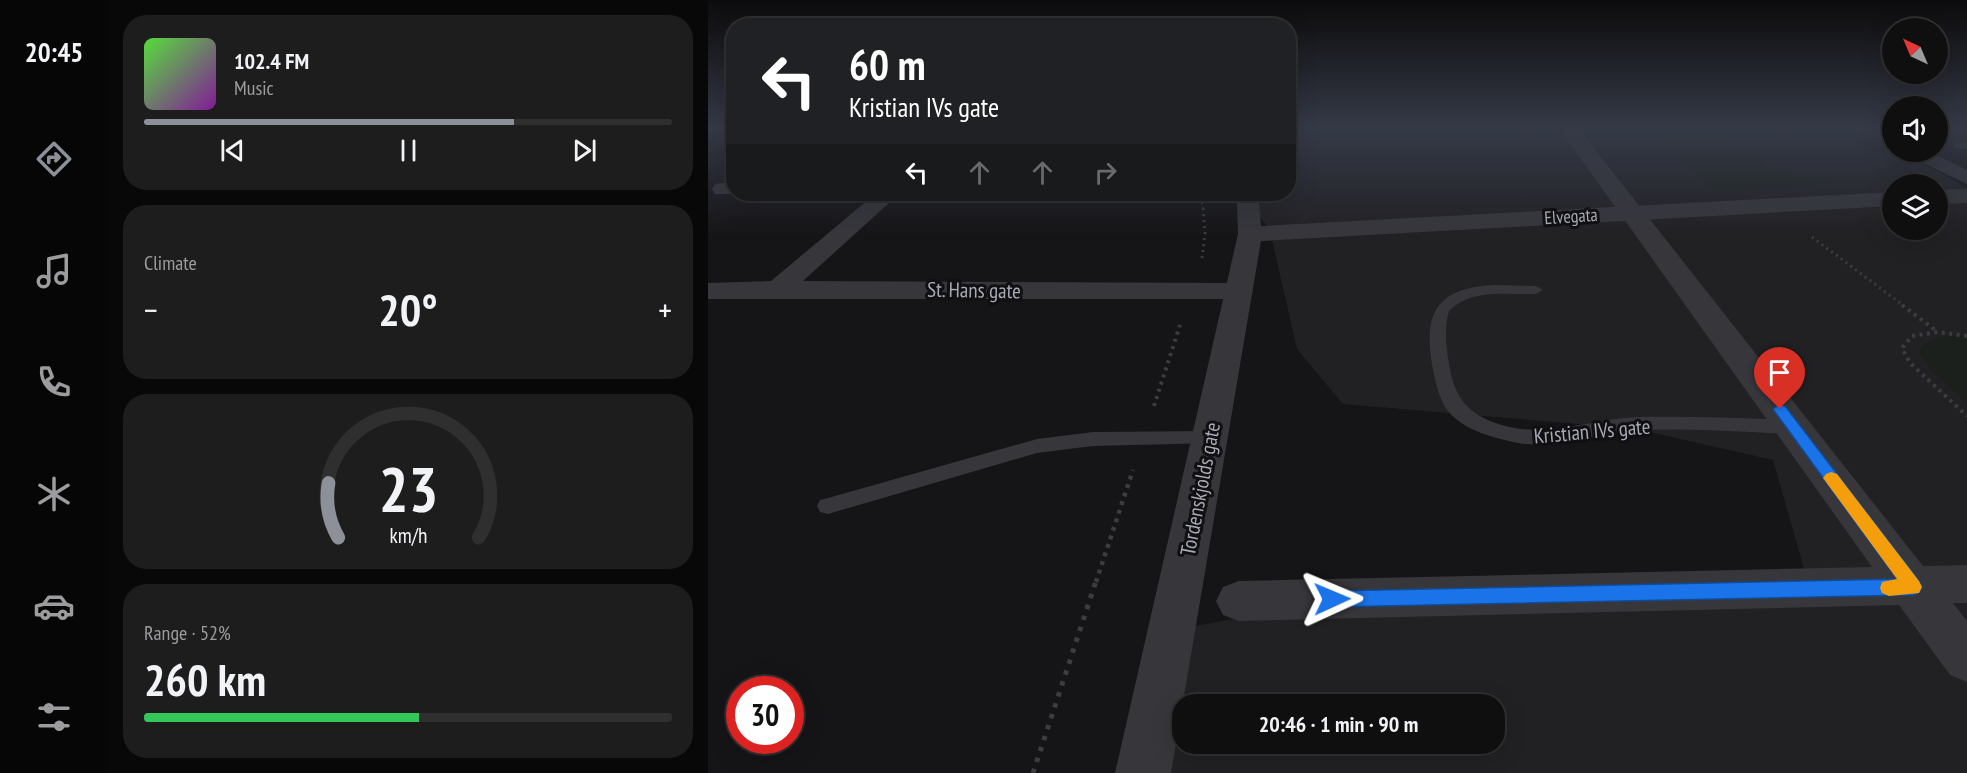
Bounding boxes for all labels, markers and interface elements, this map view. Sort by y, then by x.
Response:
north arrow [1882,18,1948,84]
map controls [1882,18,1948,240]
text: 20:45 [25,35,83,69]
text: 60 m [849,37,926,92]
icon: left [750,42,828,120]
text: 102.4 FM [234,47,309,75]
text: Music [234,75,274,101]
text: Kristian IVs gate [849,90,999,124]
button: sound [1882,96,1948,162]
icon: previous [216,134,249,167]
icon: pause [392,134,425,167]
icon: next [568,134,601,167]
icon: directions [33,138,75,180]
icon: left [900,156,933,189]
icon: ahead [963,156,996,189]
icon: ahead [1026,156,1059,189]
icon: right [1089,156,1122,189]
button: layers [1882,174,1948,240]
street label: Elvegata [1544,203,1598,229]
icon: music [33,250,75,292]
text: Climate [144,250,197,276]
street label: St. Hans gate [927,276,1021,304]
text: 20° [378,280,438,338]
text: − [144,288,158,331]
text: + [658,288,672,331]
pin [1754,347,1805,409]
icon: arrive [1763,356,1796,389]
icon: phone [33,361,75,403]
street label: Kristian IVs gate [1533,412,1651,450]
street label: Tordenskjolds gate [1174,420,1226,558]
text: 23 [378,448,438,529]
icon: climate [33,473,75,515]
text: km/h [389,522,427,550]
position arrow [1300,567,1364,631]
icon: car [33,585,75,627]
text: Range · 52% [144,620,231,646]
text: 260 km [144,650,266,708]
speed limit sign: 30 [726,676,804,754]
icon: filters [33,696,75,738]
text: 20:46 · 1 min · 90 m [1259,710,1418,738]

